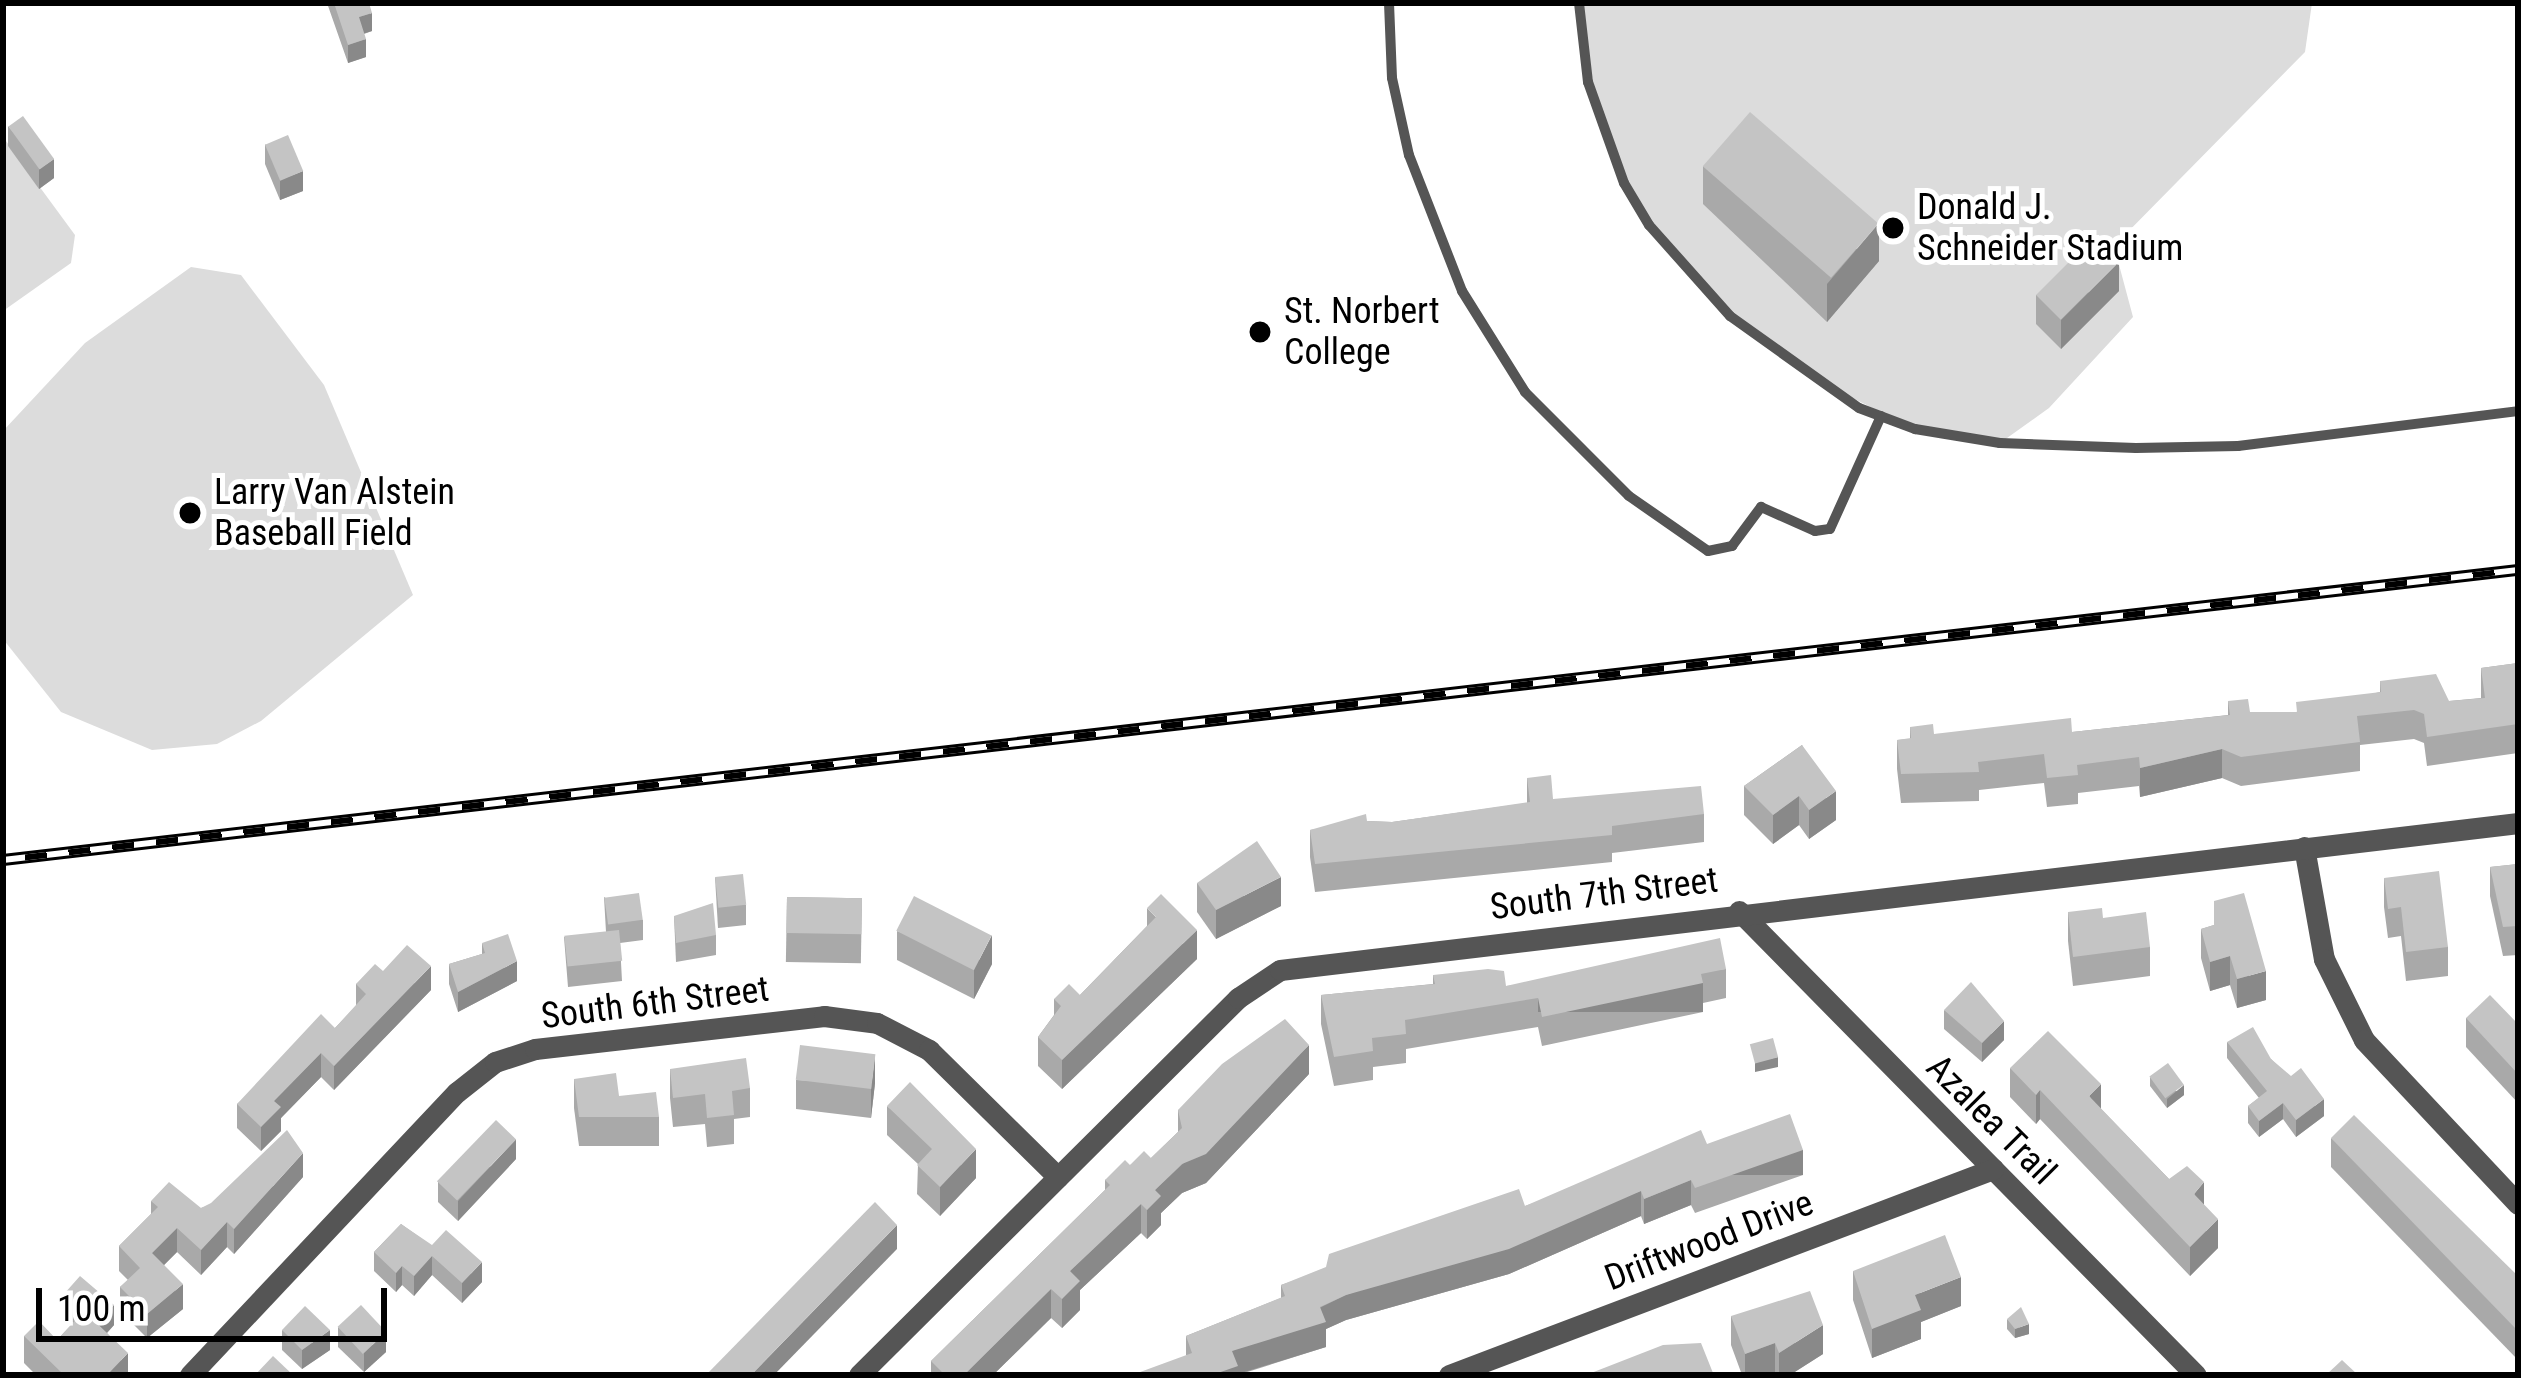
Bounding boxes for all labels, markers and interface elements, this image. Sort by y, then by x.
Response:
place label: Donald J. Schneider Stadium [1917,185,2183,270]
marker: Donald J. Schneider Stadium [1880,215,1906,241]
place label: St. Norbert College [1284,289,1440,374]
marker: St. Norbert College [1247,319,1273,345]
place label: Larry Van Alstein Baseball Field [214,470,455,555]
marker: Larry Van Alstein Baseball Field [177,500,203,526]
street label: South 7th Street [1488,859,1720,929]
street label: South 6th Street [539,968,771,1038]
street label: Azalea Trail [1917,1046,2065,1194]
street label: Driftwood Drive [1599,1182,1819,1300]
scale bar [42,1264,393,1338]
text: 100 m [57,1288,146,1330]

